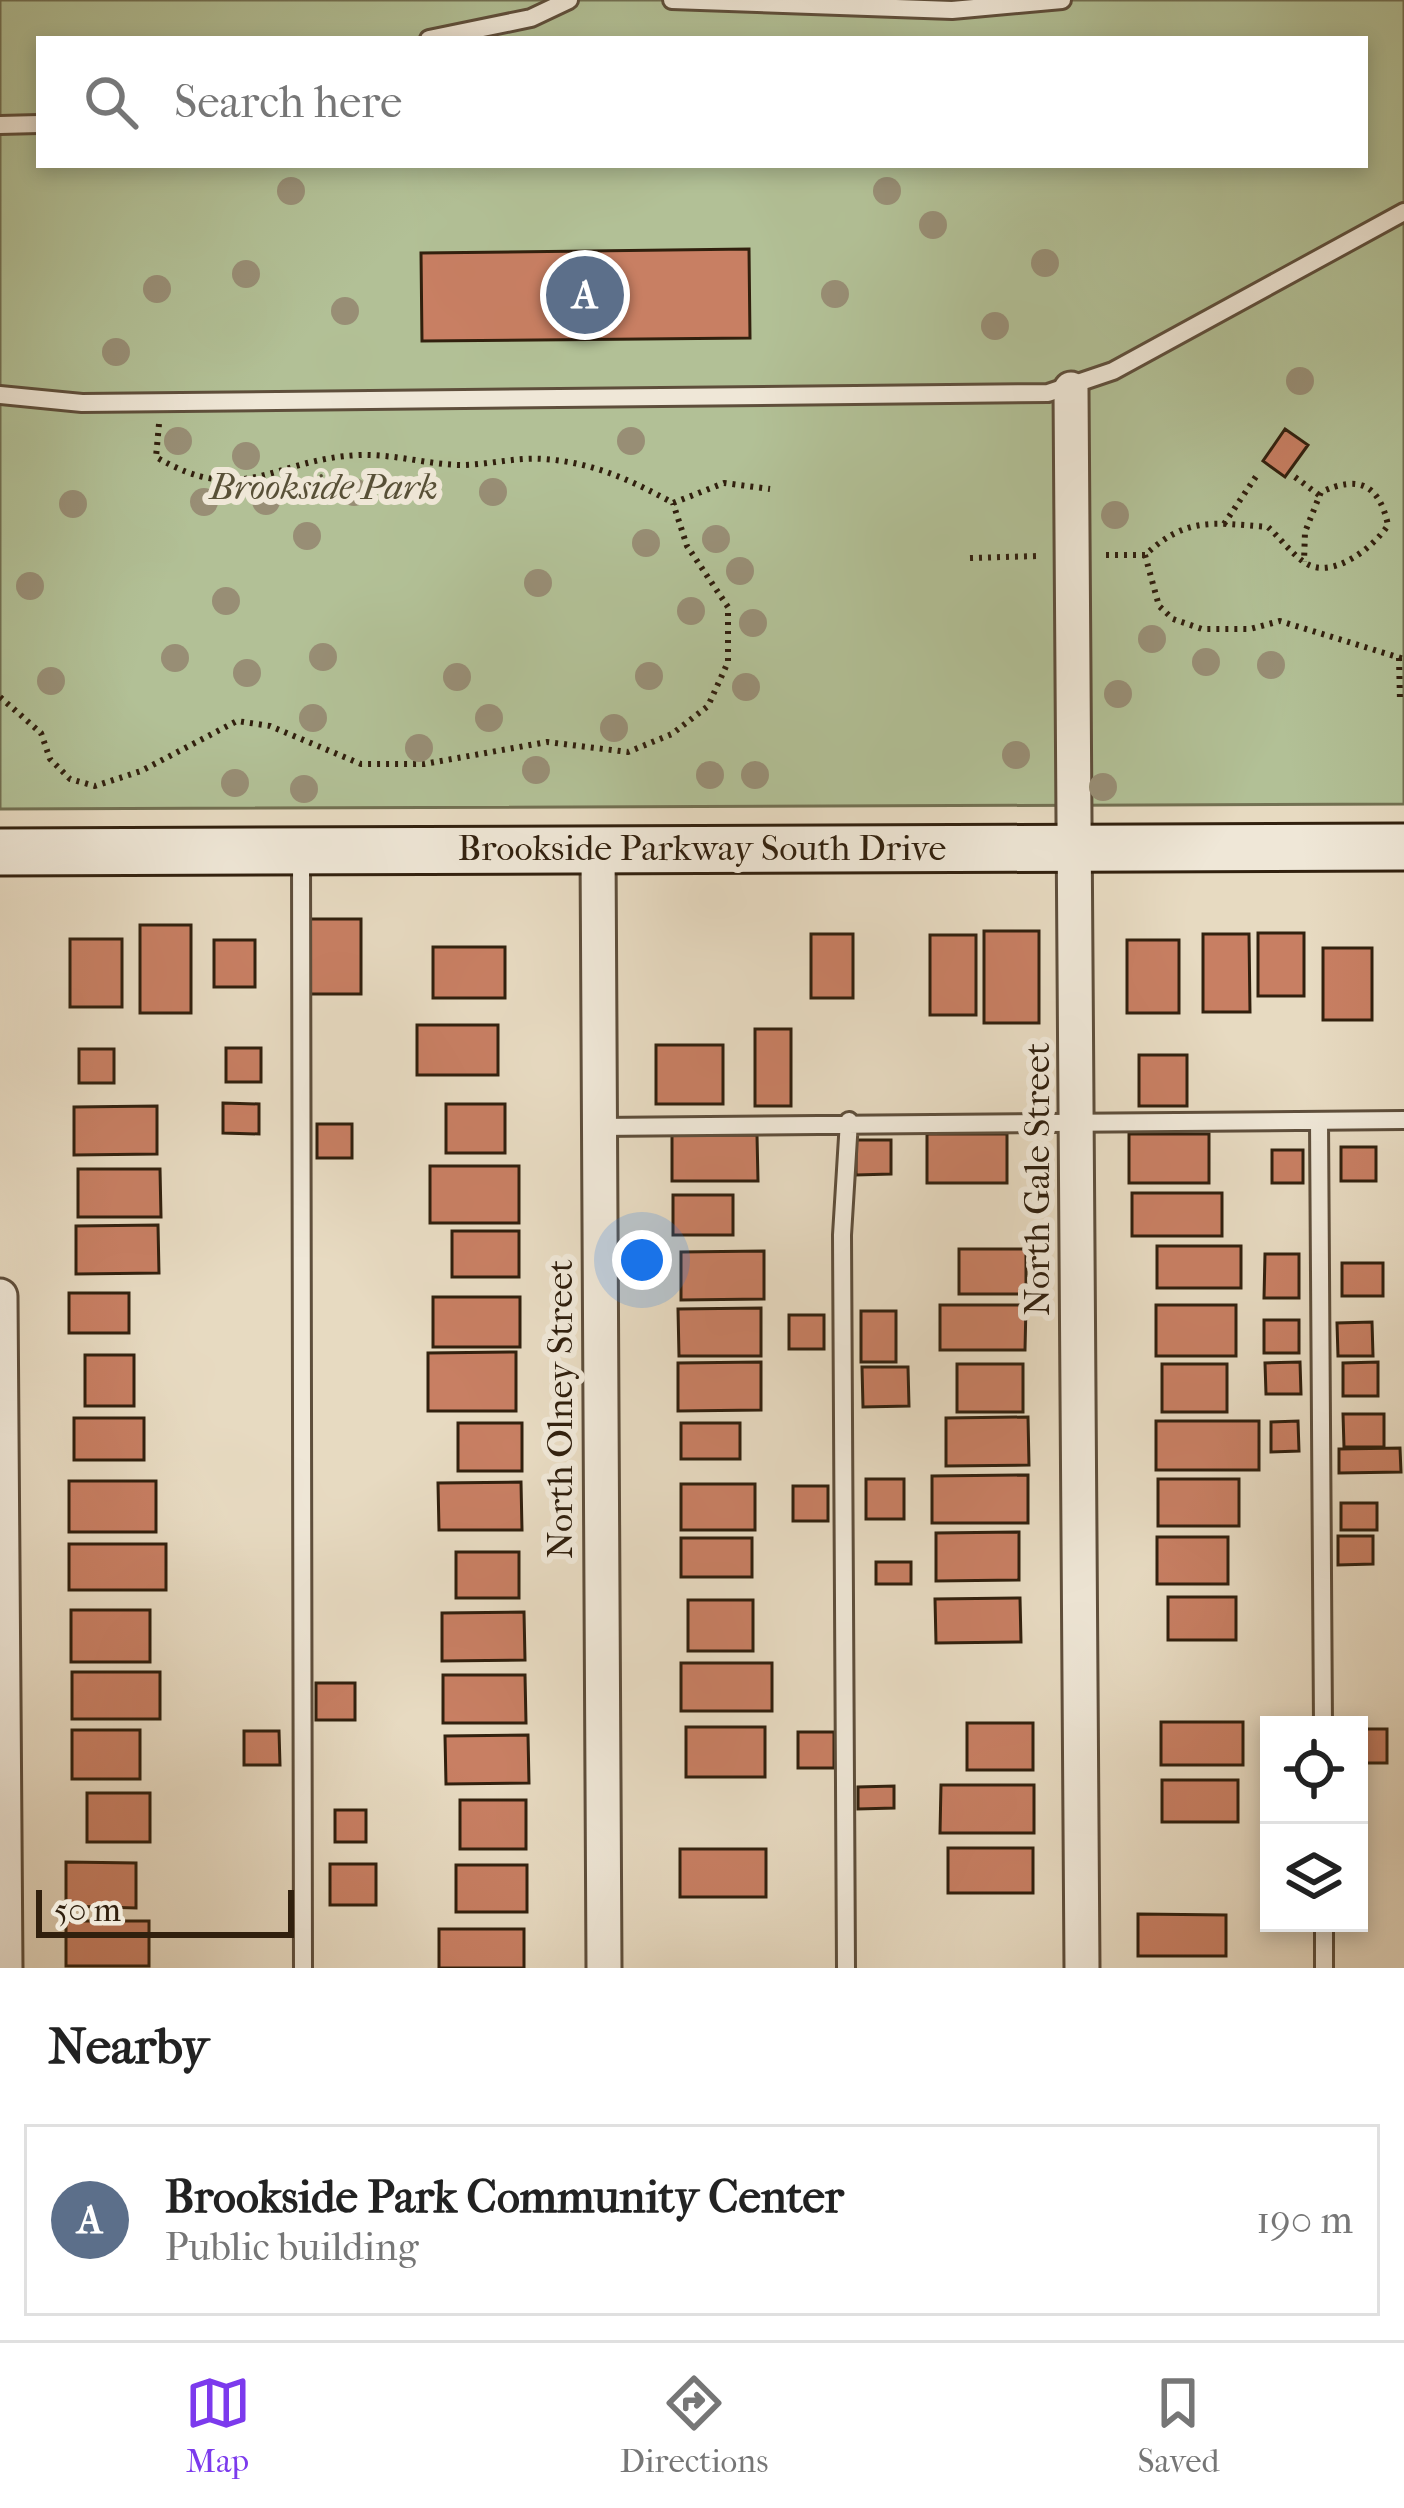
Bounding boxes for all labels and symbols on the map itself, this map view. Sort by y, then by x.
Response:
pin: A [546,250,624,340]
park label: Brookside Park [208,466,438,508]
street label: Brookside Parkway South Drive [458,827,946,869]
street label: North Gale Street [1016,1042,1058,1316]
your location [612,1230,672,1290]
street label: North Olney Street [539,1259,581,1559]
scale bar [36,1884,294,1937]

